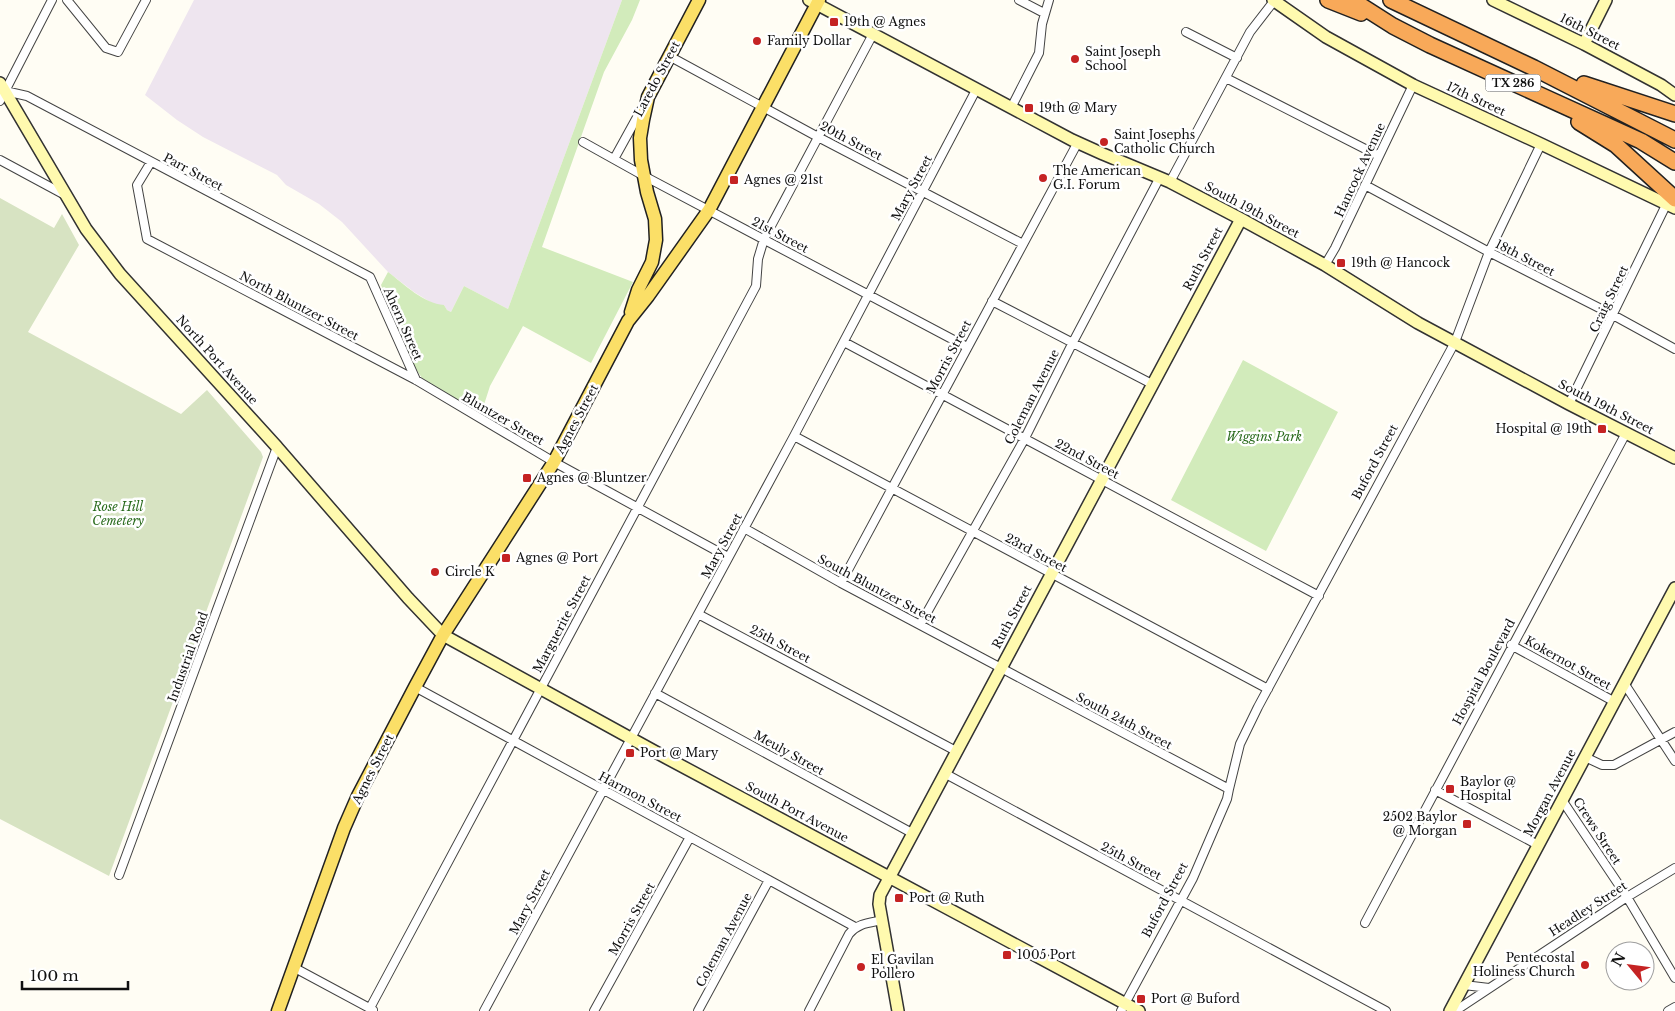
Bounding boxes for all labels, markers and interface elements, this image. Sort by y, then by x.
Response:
street label: 16th Street [1558,10,1623,53]
place label: 19th @ Agnes [844,14,926,29]
marker: 19th @ Agnes [828,16,840,28]
place label: Family Dollar [767,33,852,48]
marker: Family Dollar [751,35,763,47]
street label: Laredo Street [630,38,683,119]
place label: Saint Joseph School [1085,44,1161,73]
marker: Saint Joseph School [1069,53,1081,65]
road number: TX 286 [1486,75,1540,92]
street label: 17th Street [1444,78,1509,119]
place label: 19th @ Mary [1039,100,1118,115]
marker: 19th @ Mary [1023,102,1035,114]
street label: 20th Street [818,118,885,163]
street label: Hancock Avenue [1331,120,1388,219]
place label: Saint Josephs Catholic Church [1114,127,1215,156]
marker: Saint Josephs Catholic Church [1098,136,1110,148]
street label: Parr Street [161,150,226,194]
street label: Mary Street [888,152,935,223]
place label: The American G.I. Forum [1053,163,1141,192]
place label: Agnes @ 21st [743,172,823,187]
marker: The American G.I. Forum [1037,172,1049,184]
marker: Agnes @ 21st [728,174,740,186]
street label: South 19th Street [1202,178,1303,241]
street label: 21st Street [749,213,812,256]
street label: Ruth Street [1180,224,1226,293]
street label: 18th Street [1493,236,1558,279]
place label: 19th @ Hancock [1351,255,1451,270]
marker: 19th @ Hancock [1335,257,1347,269]
street label: Craig Street [1586,262,1631,335]
street label: North Bluntzer Street [237,268,362,344]
street label: Ahern Street [380,284,426,363]
street label: North Port Avenue [173,312,261,407]
street label: Morris Street [923,317,974,396]
street label: Coleman Avenue [1001,347,1062,447]
street label: South 19th Street [1556,376,1657,437]
street label: Agnes Street [551,381,601,457]
street label: Bluntzer Street [459,389,547,448]
street label: Buford Street [1348,421,1401,502]
place label: Hospital @ 19th [1496,421,1592,436]
marker: Hospital @ 19th [1596,423,1608,435]
park label: Wiggins Park [1226,429,1302,444]
street label: 22nd Street [1053,435,1122,482]
place label: Agnes @ Bluntzer [536,470,647,485]
marker: Agnes @ Bluntzer [521,472,533,484]
park label: Rose Hill Cemetery [92,499,145,528]
street label: Mary Street [698,510,745,581]
street label: 23rd Street [1003,530,1070,575]
place label: Agnes @ Port [515,550,599,565]
street label: South Bluntzer Street [815,551,940,626]
marker: Agnes @ Port [500,552,512,564]
place label: Circle K [445,564,495,579]
marker: Circle K [429,566,441,578]
street label: Marguerite Street [530,572,594,675]
street label: Ruth Street [989,582,1035,651]
street label: Industrial Road [164,610,211,704]
street label: Hospital Boulevard [1449,616,1518,727]
street label: 25th Street [747,621,814,666]
street label: Kokernot Street [1522,633,1615,693]
street label: South 24th Street [1074,689,1175,752]
street label: Meuly Street [751,727,828,778]
street label: Agnes Street [348,731,397,807]
place label: Port @ Mary [640,745,719,760]
street label: Morgan Avenue [1520,746,1579,839]
marker: Port @ Mary [624,747,636,759]
street label: Harmon Street [596,768,685,825]
place label: Baylor @ Hospital [1460,774,1516,803]
street label: South Port Avenue [743,778,851,845]
marker: Baylor @ Hospital [1444,783,1456,795]
street label: Crews Street [1570,794,1625,868]
place label: 2502 Baylor @ Morgan [1383,809,1457,838]
marker: 2502 Baylor @ Morgan [1461,818,1473,830]
street label: 25th Street [1098,838,1165,883]
street label: Buford Street [1138,859,1191,940]
street label: Mary Street [506,866,553,937]
street label: Headley Street [1546,878,1630,939]
street label: Morris Street [605,879,658,958]
street label: Coleman Avenue [692,890,755,990]
place label: Port @ Ruth [909,890,985,905]
marker: Port @ Ruth [893,892,905,904]
north arrow [1605,941,1655,991]
place label: 1005 Port [1017,947,1076,962]
marker: 1005 Port [1001,949,1013,961]
place label: Pentecostal Holiness Church [1473,950,1575,979]
text: N [1608,950,1630,970]
place label: El Gavilan Pollero [871,952,934,981]
scale bar [22,958,129,990]
marker: Pentecostal Holiness Church [1579,959,1591,971]
marker: El Gavilan Pollero [855,961,867,973]
text: 100 m [30,966,79,985]
place label: Port @ Buford [1151,991,1240,1006]
marker: Port @ Buford [1135,993,1147,1005]

